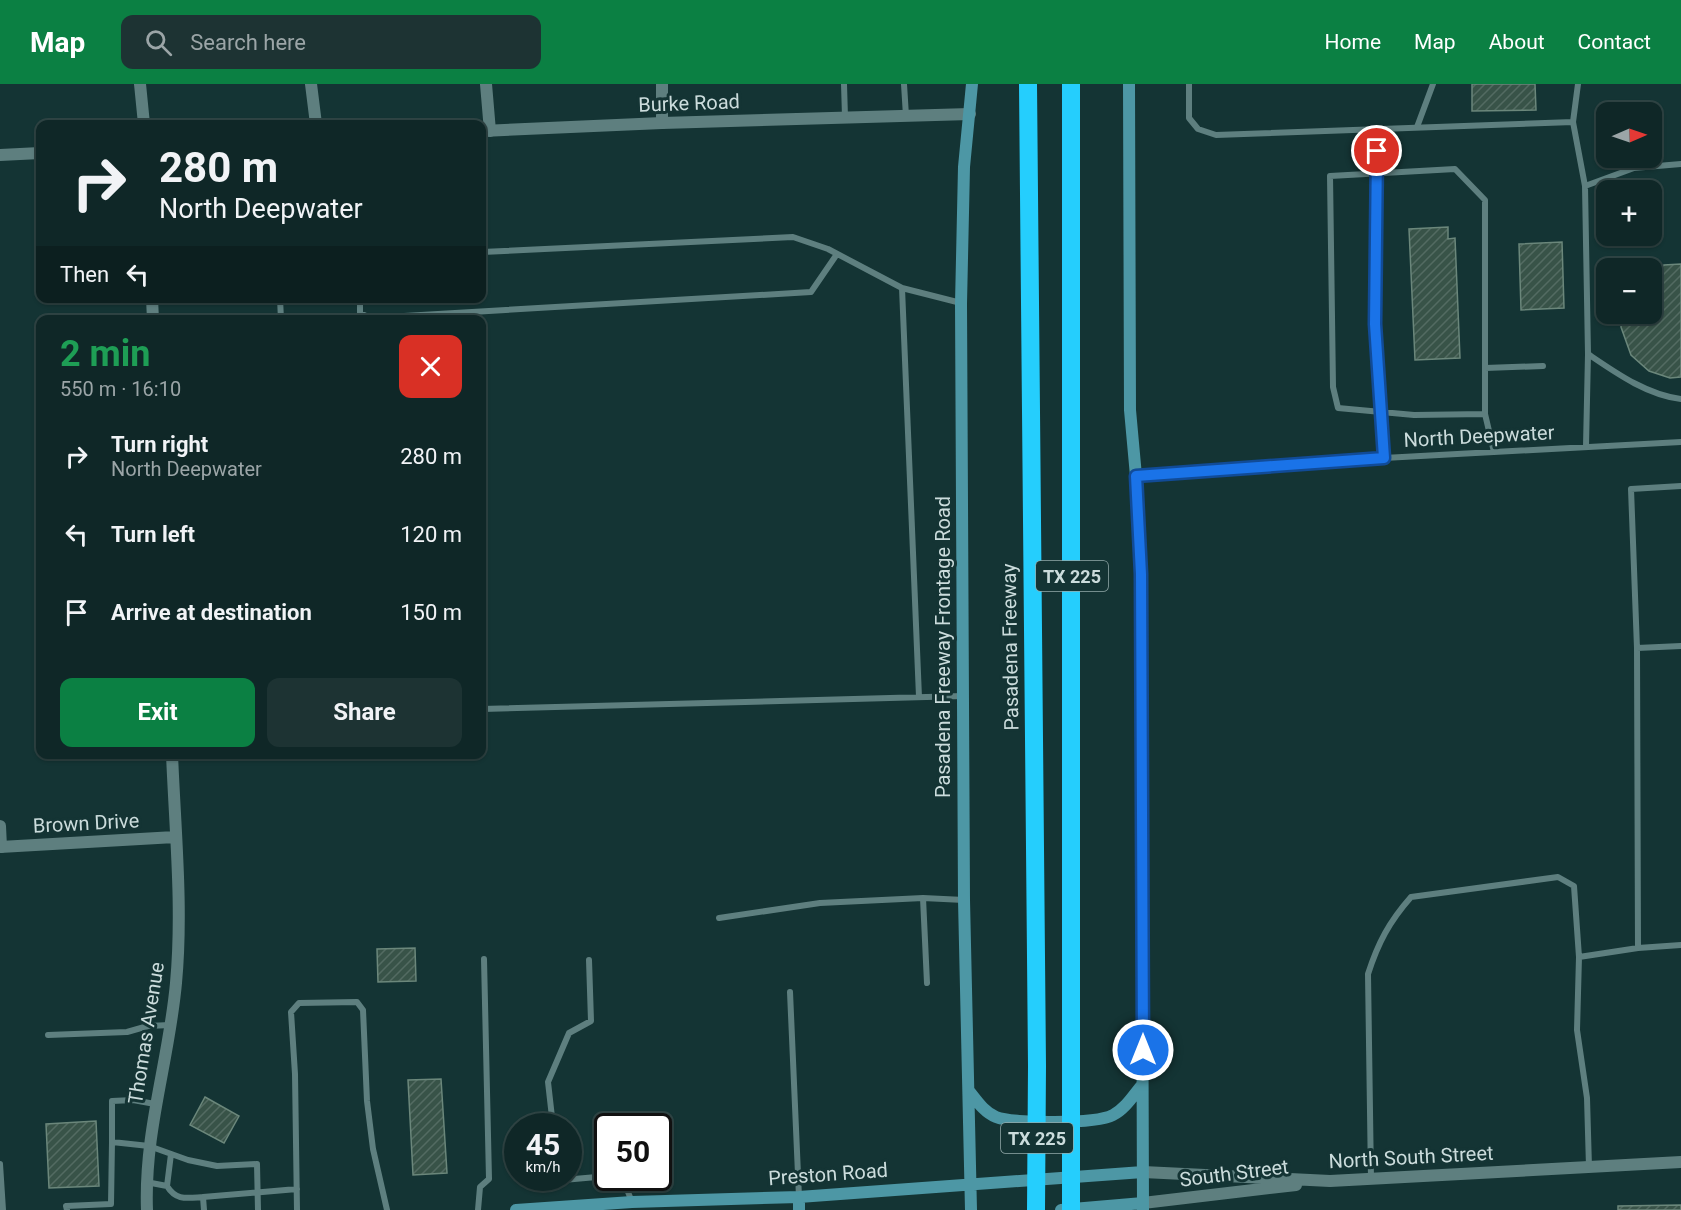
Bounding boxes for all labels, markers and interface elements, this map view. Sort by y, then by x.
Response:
search box [121,15,541,69]
text: Map [30,26,85,59]
icon: search [142,26,175,59]
text: Search here [190,30,306,55]
text: Home [1325,30,1381,54]
text: Map [1414,30,1456,54]
text: About [1489,30,1545,54]
text: Contact [1578,30,1651,54]
street label: Burke Road [638,89,740,117]
north arrow [1596,102,1662,168]
map controls [1596,102,1662,324]
pin [1351,125,1402,176]
icon: arrive [1360,134,1393,167]
text: 280 m [159,143,278,192]
icon: right [60,144,138,222]
button: + [1596,180,1662,246]
text: North Deepwater [159,193,363,225]
icon: left [121,258,154,291]
button: − [1596,258,1662,324]
text: Then [60,262,109,287]
text: 2 min [60,333,151,375]
button: close [399,335,462,398]
text: 550 m · 16:10 [60,377,181,401]
street label: North Deepwater [1403,420,1555,452]
text: Turn right [111,432,208,457]
icon: right [60,440,93,473]
text: 280 m [400,444,462,469]
text: North Deepwater [111,457,262,481]
street label: Pasadena Freeway Frontage Road [931,496,955,798]
icon: left [60,518,93,551]
text: Turn left [111,522,195,547]
text: 120 m [400,522,462,547]
road number: TX 225 [1036,561,1108,591]
street label: Pasadena Freeway [997,563,1023,731]
icon: arrive [60,596,93,629]
text: Arrive at destination [111,600,312,625]
text: 150 m [400,600,462,625]
button: Exit [60,678,255,747]
button: Share [267,678,462,747]
street label: Brown Drive [32,808,140,838]
street label: Thomas Avenue [123,960,169,1106]
position arrow [1111,1018,1175,1082]
speed limit sign: 50 [594,1113,672,1191]
road number: TX 225 [1001,1123,1073,1153]
text: 45 [526,1127,560,1162]
street label: North South Street [1328,1141,1494,1173]
street label: South Street [1178,1154,1290,1192]
text: km/h [525,1158,561,1176]
street label: Preston Road [767,1158,889,1190]

